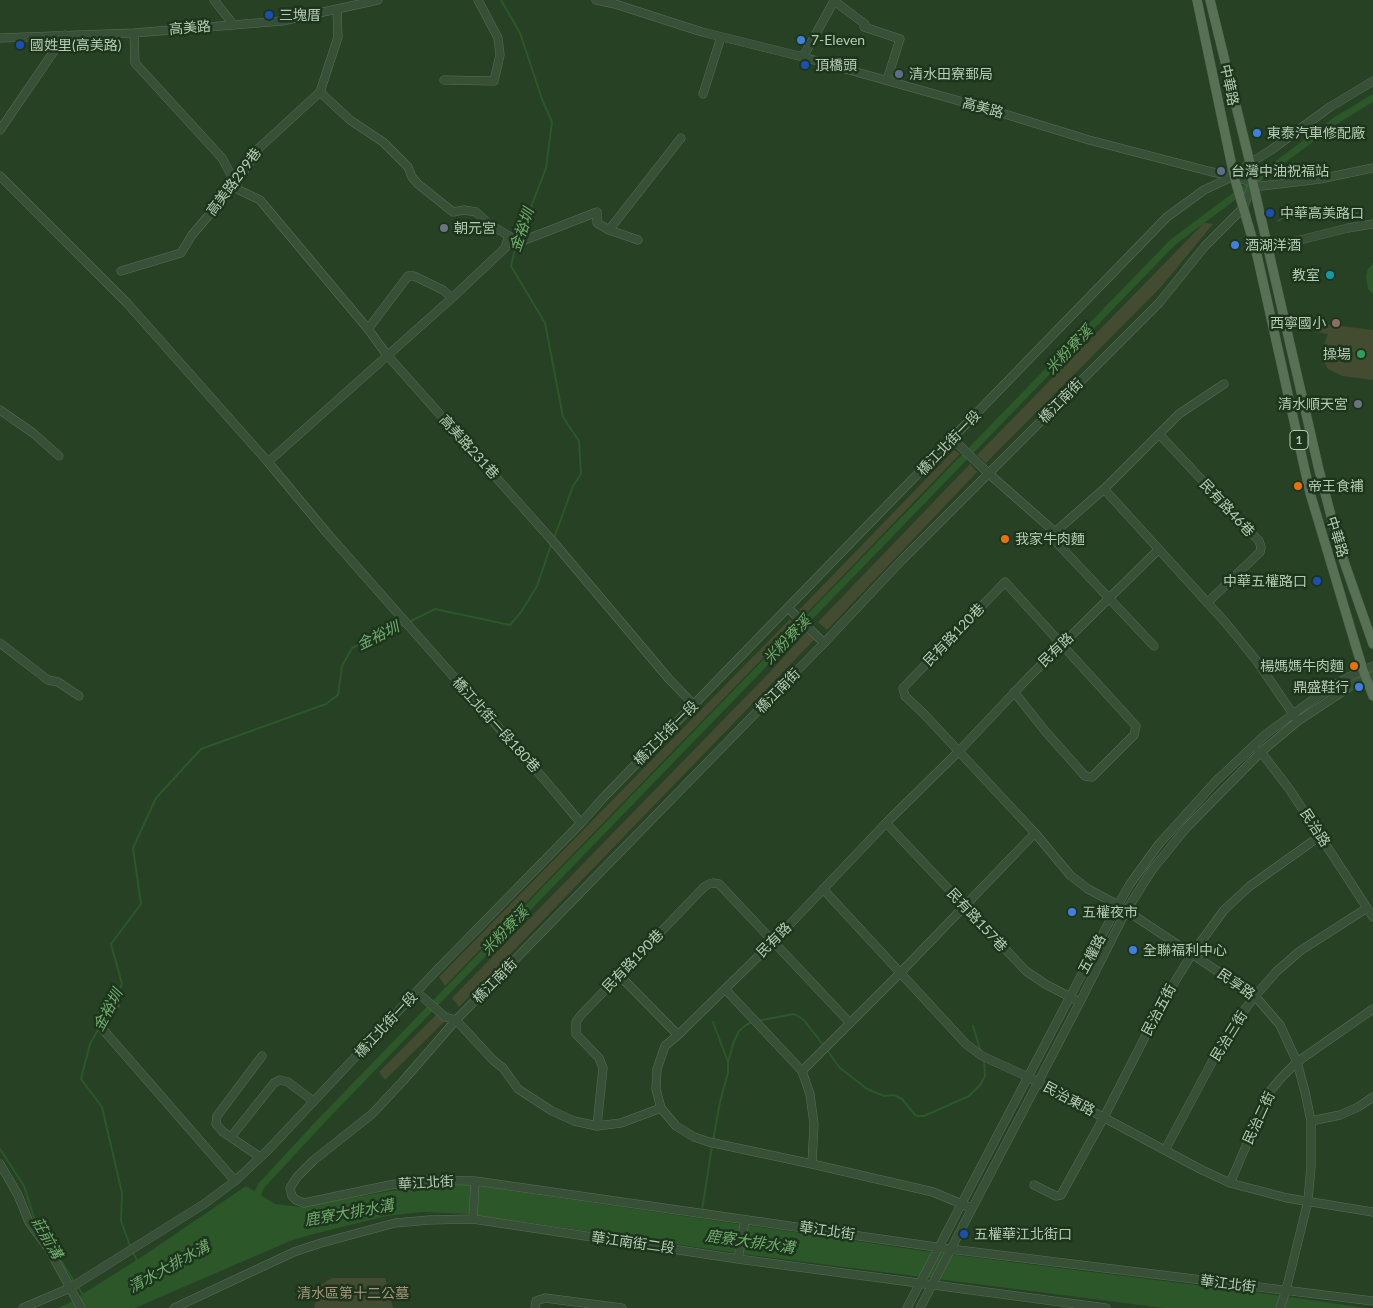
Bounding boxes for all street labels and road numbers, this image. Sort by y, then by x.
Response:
street label: 高美路 [168,18,212,38]
street label: 中華路 [1216,63,1242,107]
street label: 高美路 [961,94,1005,122]
street label: 高美路299巷 [203,145,265,219]
street label: 橋江南街 [1035,375,1087,427]
street label: 橋江北街一段 [914,407,984,479]
street label: 高美路231巷 [436,412,502,482]
road number: 1 [1290,430,1308,450]
street label: 民有路46巷 [1196,476,1258,540]
street label: 中華路 [1323,514,1351,560]
street label: 民有路120巷 [920,600,988,670]
street label: 民有路 [1035,629,1077,671]
street label: 橋江南街 [752,665,804,717]
street label: 橋江北街一段180巷 [449,674,543,776]
street label: 橋江北街一段 [630,697,702,769]
street label: 民治路 [1297,806,1333,850]
street label: 民有路157巷 [943,885,1011,955]
street label: 民有路 [753,919,795,961]
street label: 民有路190巷 [599,926,667,996]
street label: 五權路 [1075,932,1109,976]
street label: 橋江南街 [469,955,521,1007]
street label: 民享路 [1214,965,1258,1003]
street label: 民治五街 [1138,981,1180,1039]
street label: 橋江北街一段 [351,989,421,1061]
street label: 民治三街 [1207,1008,1251,1064]
street label: 民治東路 [1040,1078,1098,1120]
street label: 民治二街 [1240,1089,1278,1147]
street label: 華江北街 [398,1173,454,1193]
street label: 華江北街 [798,1219,856,1243]
street label: 華江南街二段 [590,1229,676,1257]
street label: 華江北街 [1199,1272,1257,1296]

